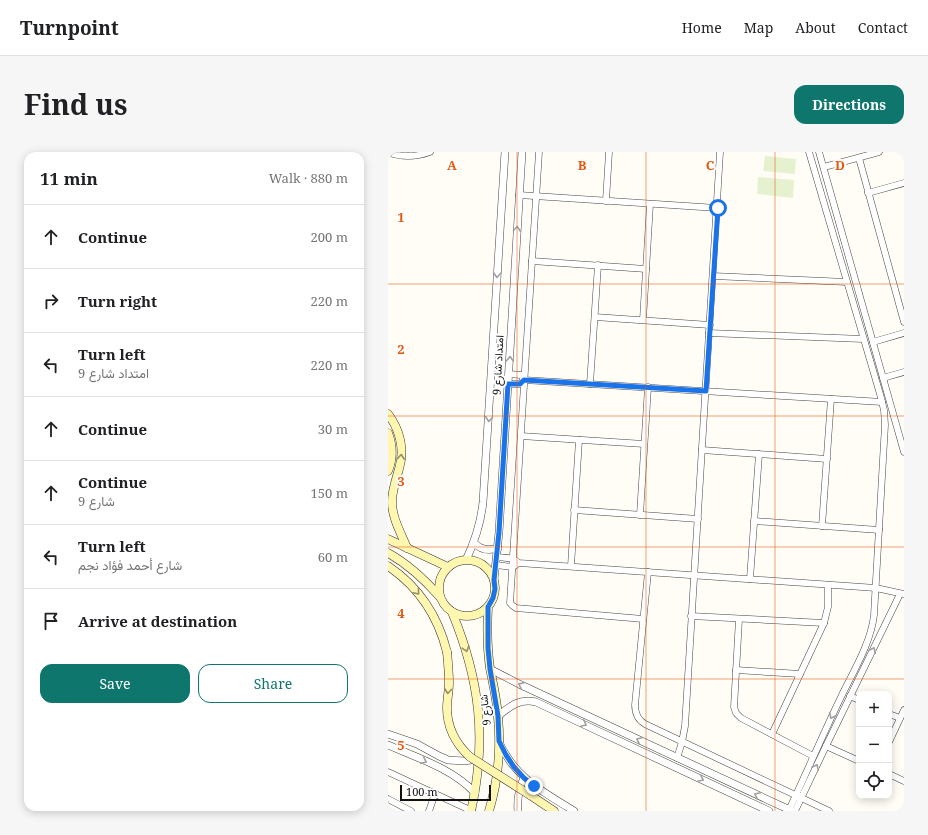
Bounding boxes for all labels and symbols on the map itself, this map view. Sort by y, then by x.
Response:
text: A [447,156,457,174]
text: B [578,156,587,174]
text: C [706,156,715,174]
text: D [835,156,845,174]
route start [709,199,727,217]
text: 1 [397,208,405,226]
one-way arrow [513,226,522,232]
one-way arrow [493,272,502,278]
street label: امتداد شارع 9 [488,335,508,395]
text: 2 [397,340,405,358]
one-way arrow [505,356,514,362]
one-way arrow [484,415,493,422]
one-way arrow [396,454,405,460]
text: 3 [397,472,405,490]
one-way arrow [412,587,419,594]
text: 4 [397,604,405,622]
one-way arrow [461,645,470,652]
one-way arrow [868,647,876,654]
one-way arrow [518,682,526,690]
one-way arrow [444,688,453,694]
street label: شارع 9 [475,693,495,726]
one-way arrow [829,712,837,719]
one-way arrow [579,719,587,727]
text: 5 [397,736,405,754]
one-way arrow [636,737,643,745]
one-way arrow [420,756,427,764]
one-way arrow [811,763,819,771]
one-way arrow [697,774,705,782]
route end [525,777,543,795]
scale bar [400,783,491,802]
one-way arrow [754,791,761,799]

